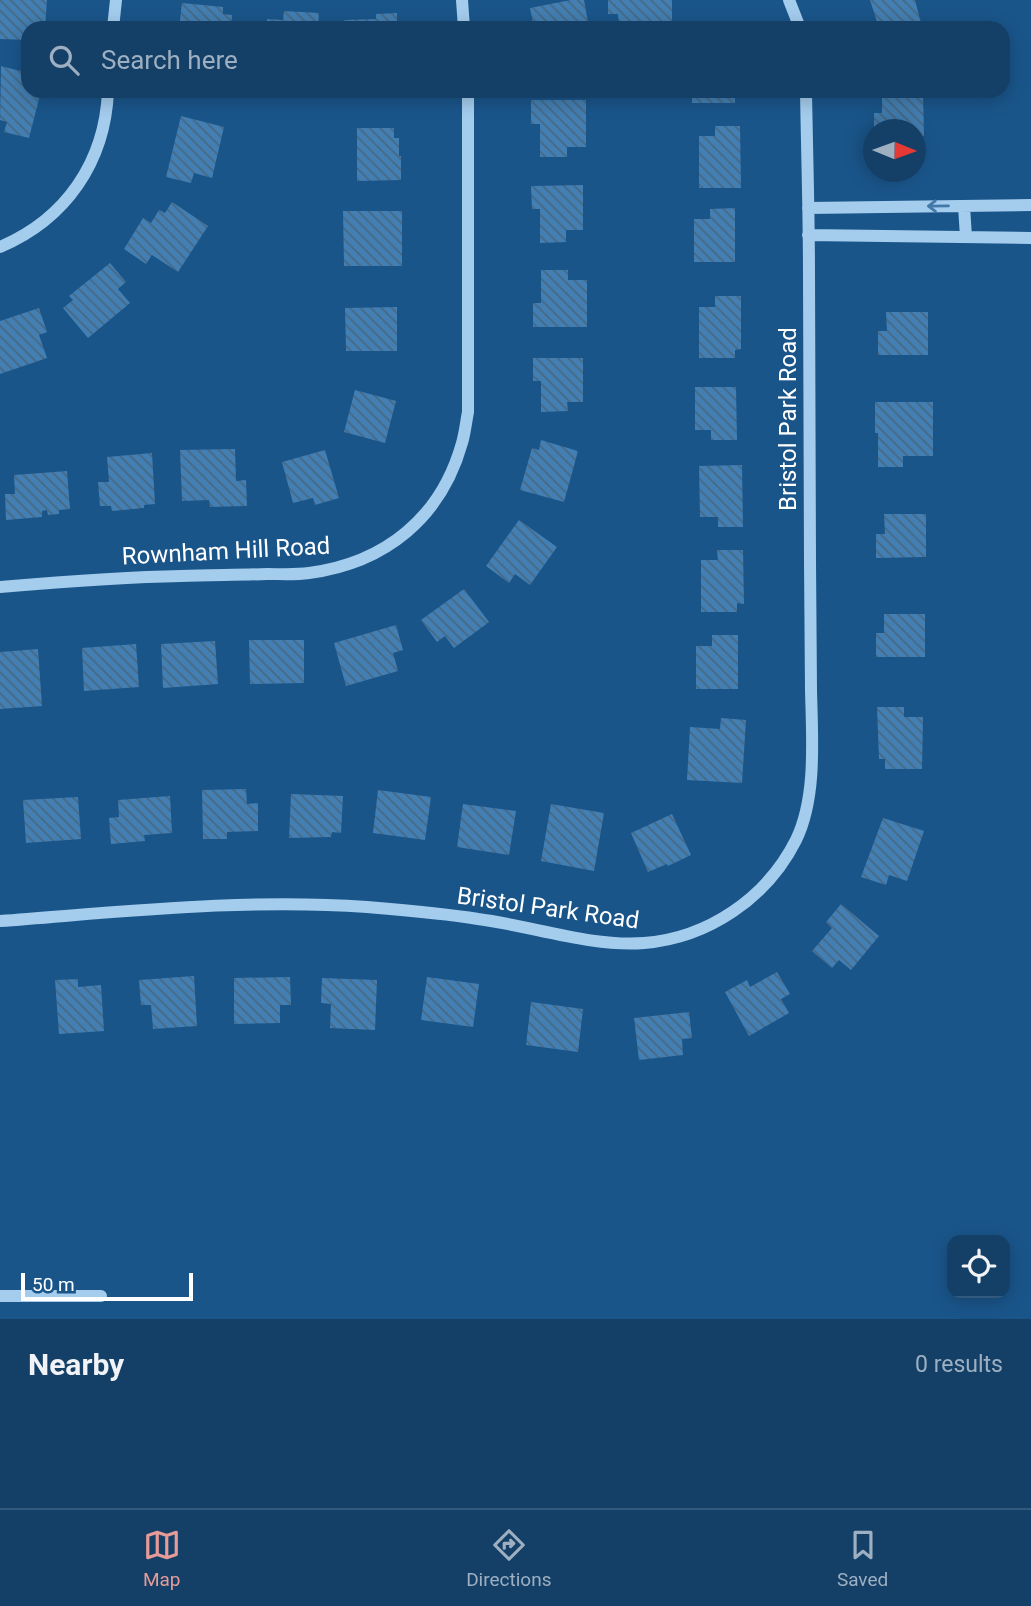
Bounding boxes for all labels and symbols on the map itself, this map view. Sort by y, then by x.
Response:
north arrow [863,119,926,182]
one-way arrow [927,199,950,213]
street label: Bristol Park Road [774,327,802,511]
street label: Rownham Hill Road [121,532,331,570]
street label: Bristol Park Road [455,881,641,935]
scale bar [21,1270,192,1302]

